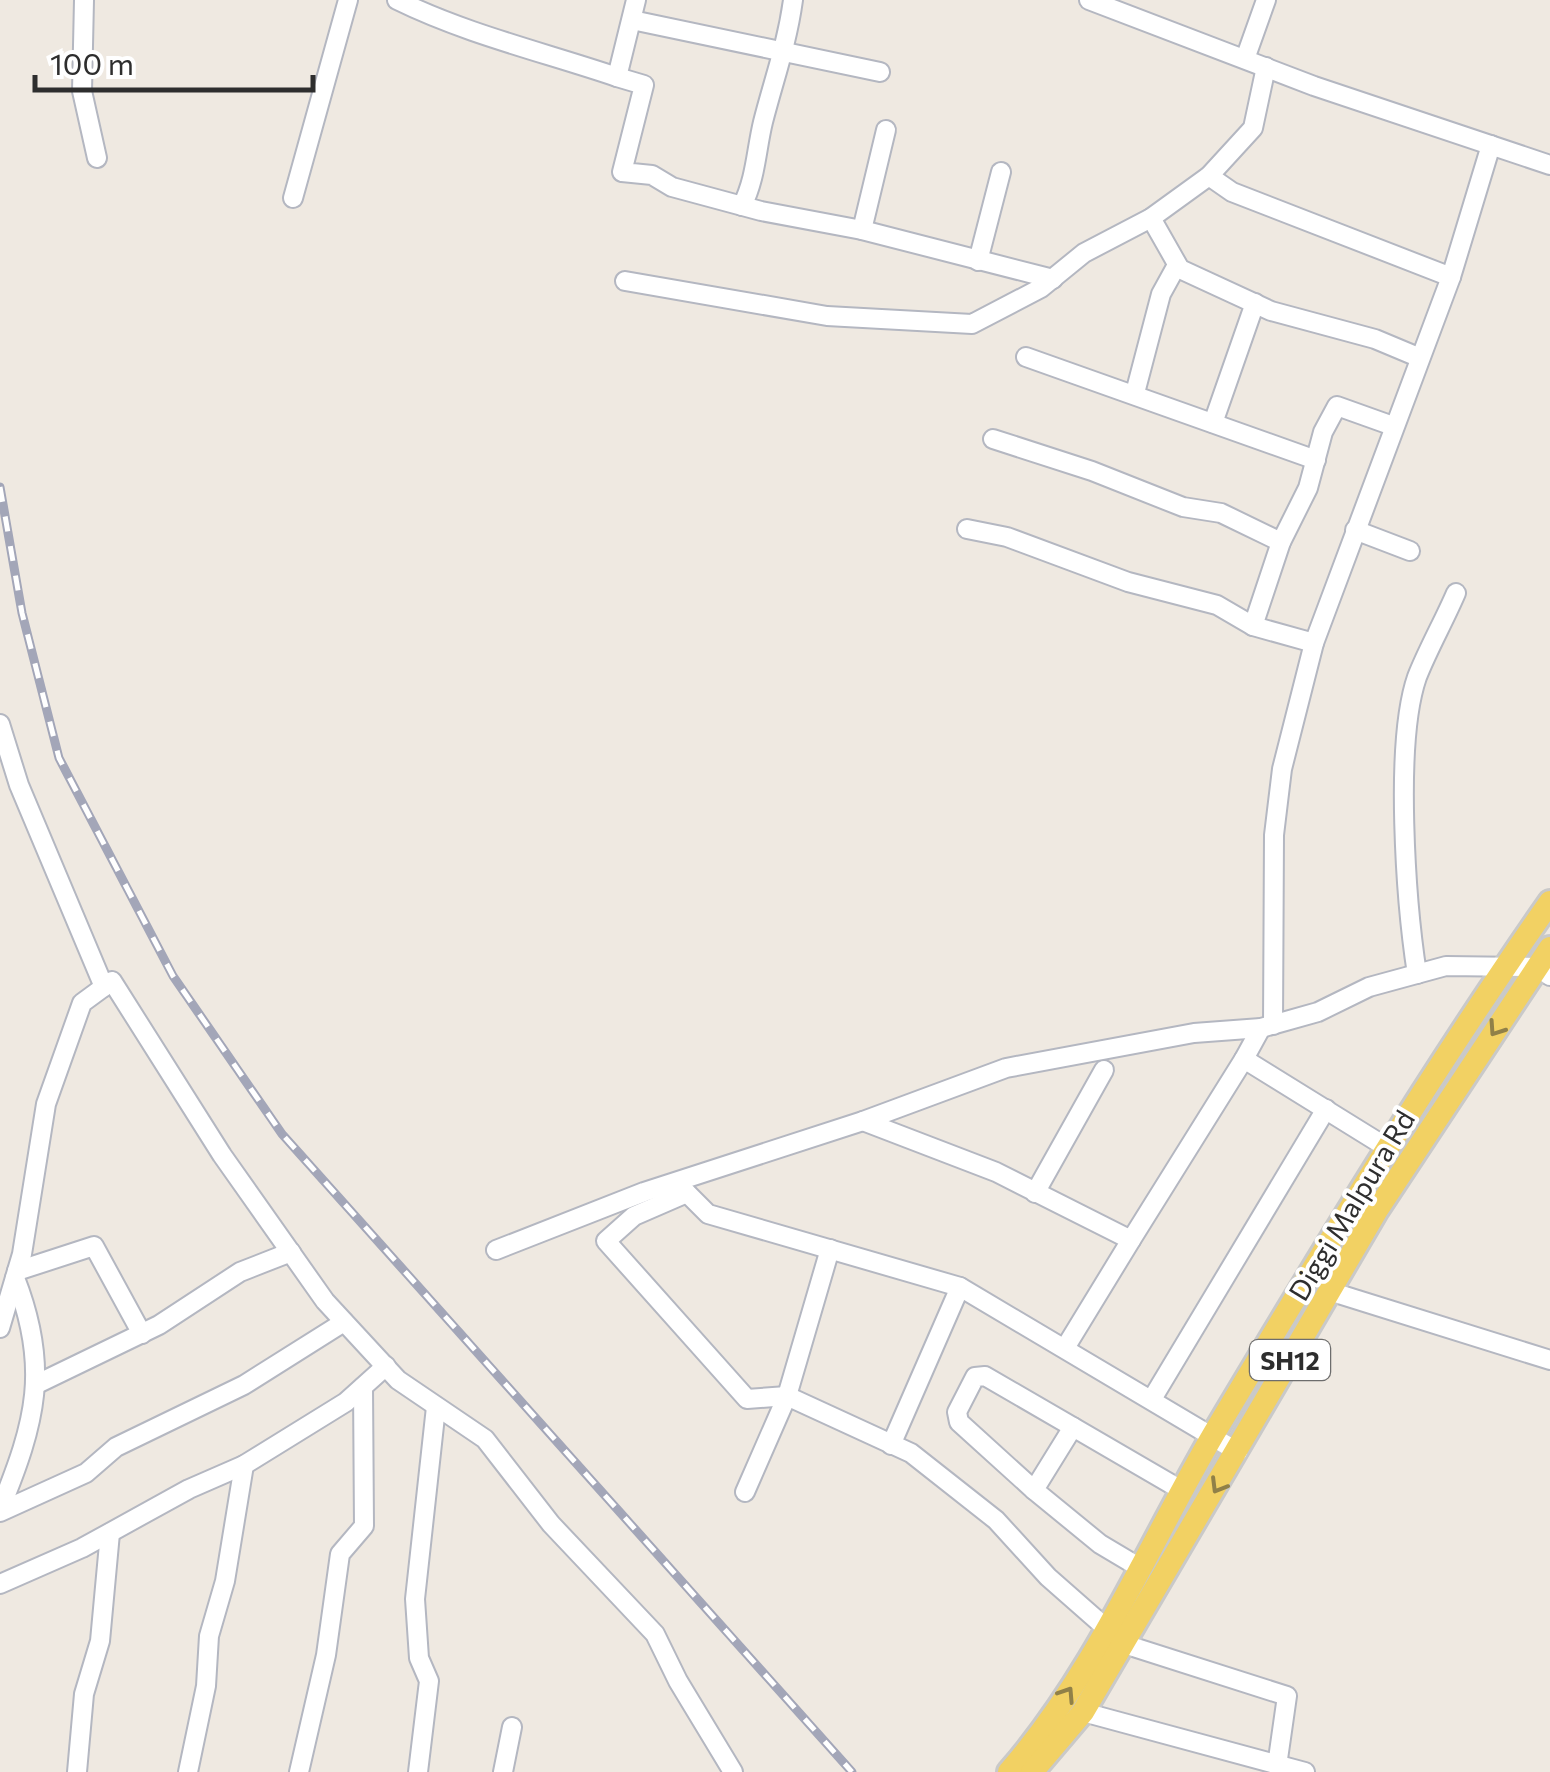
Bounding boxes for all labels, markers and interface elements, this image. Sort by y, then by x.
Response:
scale bar [35,30,312,92]
text: 100 m [50,44,134,81]
one-way arrow [1490,1017,1508,1036]
street label: Diggi Malpura Rd [1281,1104,1421,1306]
road number: SH12 [1250,1340,1330,1380]
one-way arrow [1211,1475,1230,1493]
one-way arrow [1054,1686,1073,1704]

